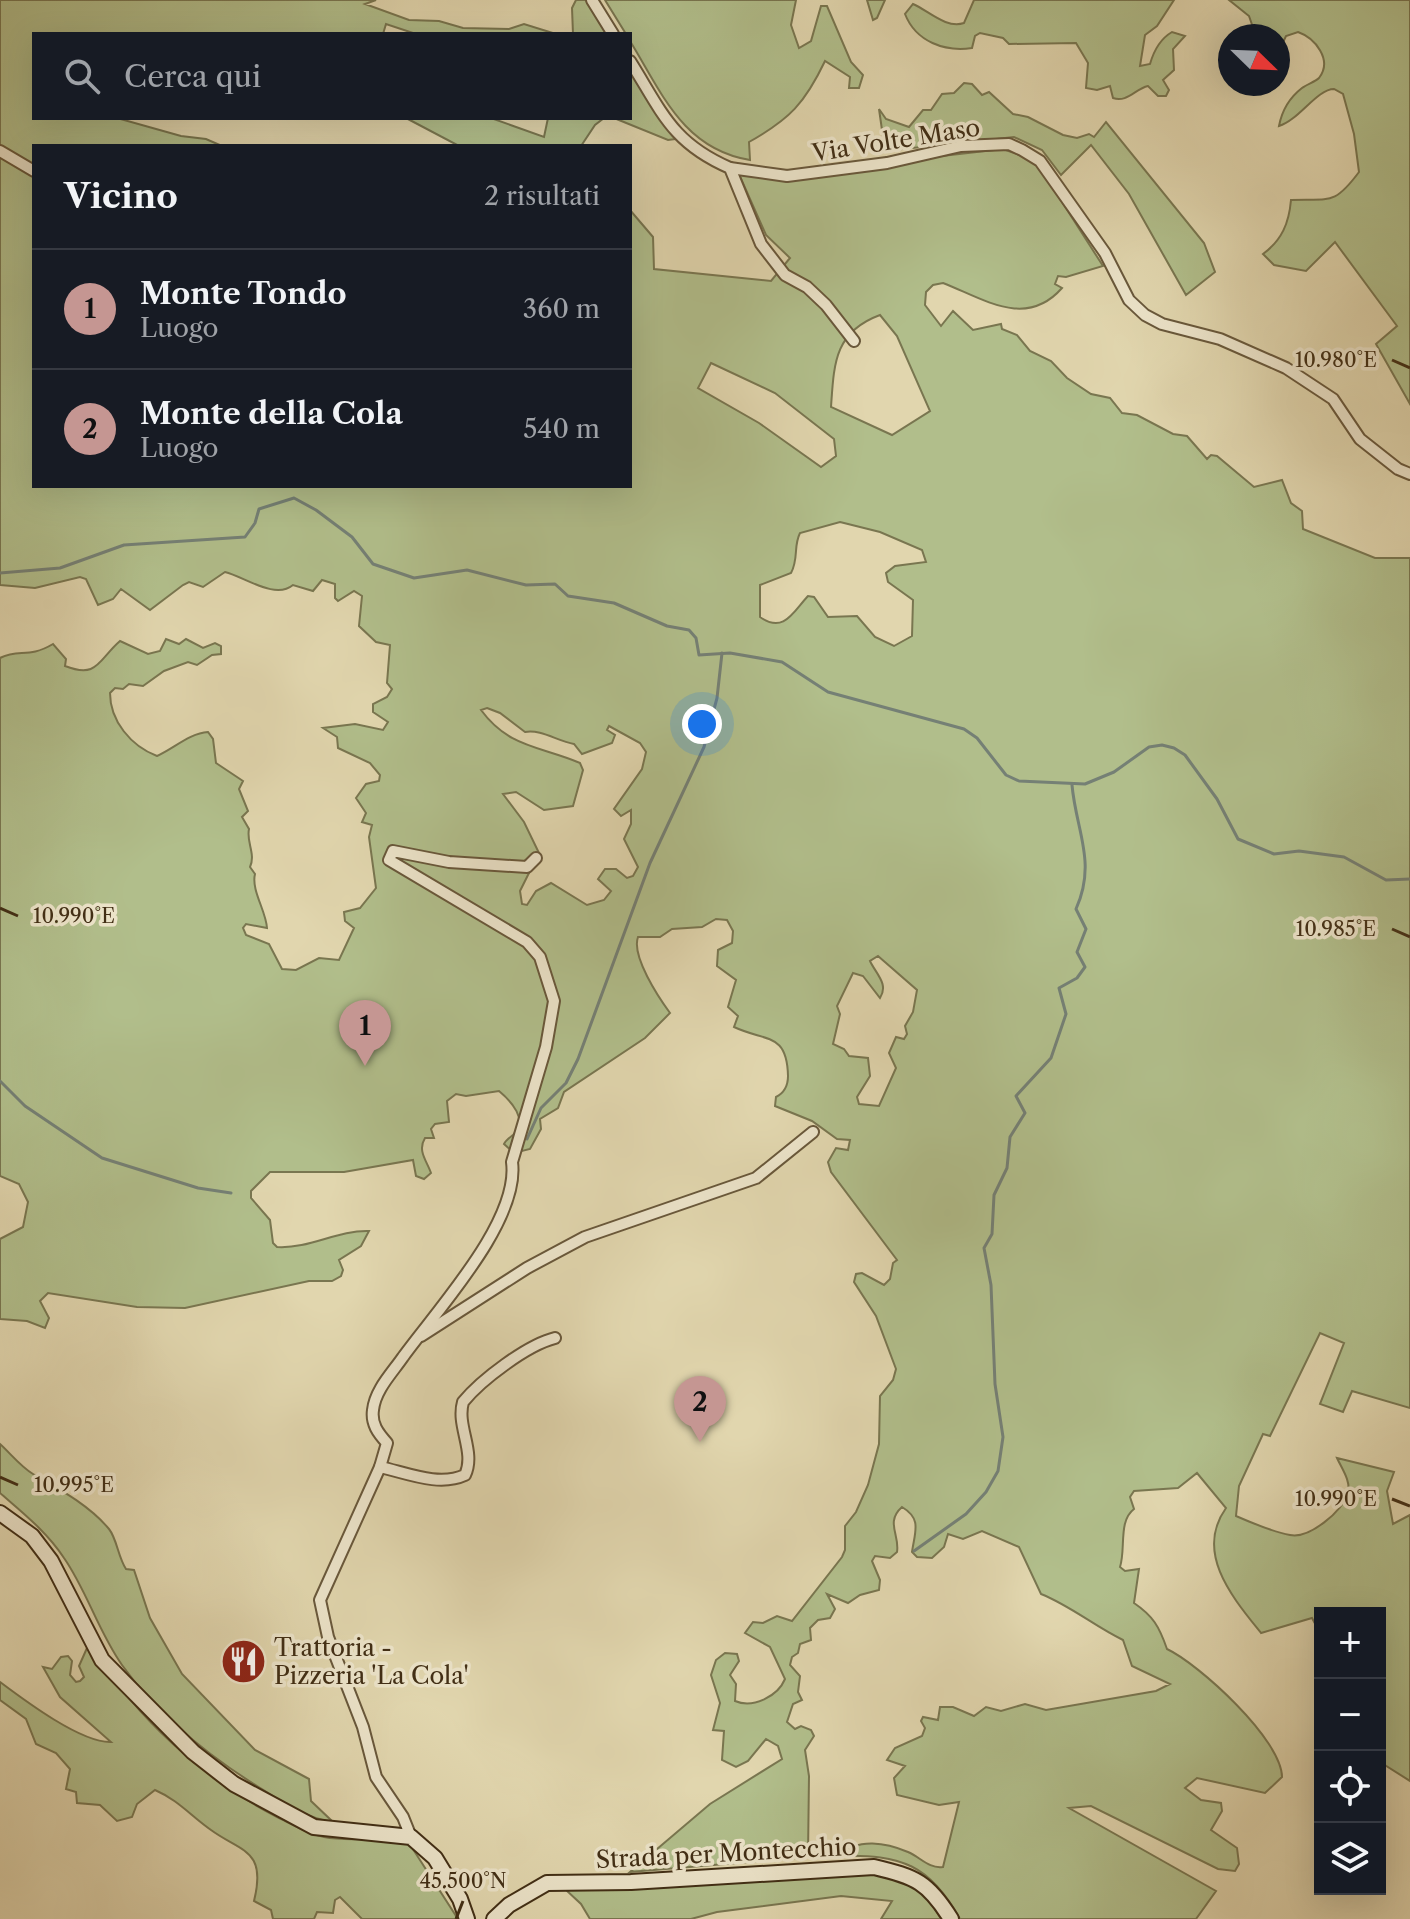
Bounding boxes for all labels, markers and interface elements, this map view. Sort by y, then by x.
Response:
north arrow [1218,24,1290,96]
search box [32,32,632,120]
icon: search [60,54,104,98]
text: Cerca qui [124,58,261,95]
street label: Via Volte Maso [809,112,982,168]
text: Vicino [64,175,178,217]
text: 2 risultati [484,180,600,212]
text: Monte Tondo [140,275,347,312]
text: 1 [84,293,96,325]
text: 360 m [523,293,600,325]
text: Luogo [140,312,219,344]
text: 10.980°E [1295,348,1377,372]
text: Monte della Cola [140,395,403,432]
text: 2 [82,413,98,445]
text: 540 m [523,413,600,445]
text: Luogo [140,432,219,464]
your location [682,704,722,744]
text: 10.990°E [33,904,115,928]
text: 10.985°E [1296,917,1376,941]
pin: 1 [339,1000,391,1066]
pin: 2 [674,1376,726,1442]
text: 10.995°E [34,1473,114,1497]
text: 10.990°E [1295,1487,1377,1511]
map controls [1314,1607,1386,1895]
button: + [1314,1607,1386,1679]
place label: Trattoria - Pizzeria 'La Cola' [274,1633,469,1690]
restaurant icon: Trattoria - Pizzeria 'La Cola' [219,1637,267,1685]
button: − [1314,1679,1386,1751]
button: locate [1314,1751,1386,1823]
button: layers [1314,1823,1386,1895]
street label: Strada per Montecchio [595,1832,857,1874]
text: 45.500°N [419,1869,507,1893]

